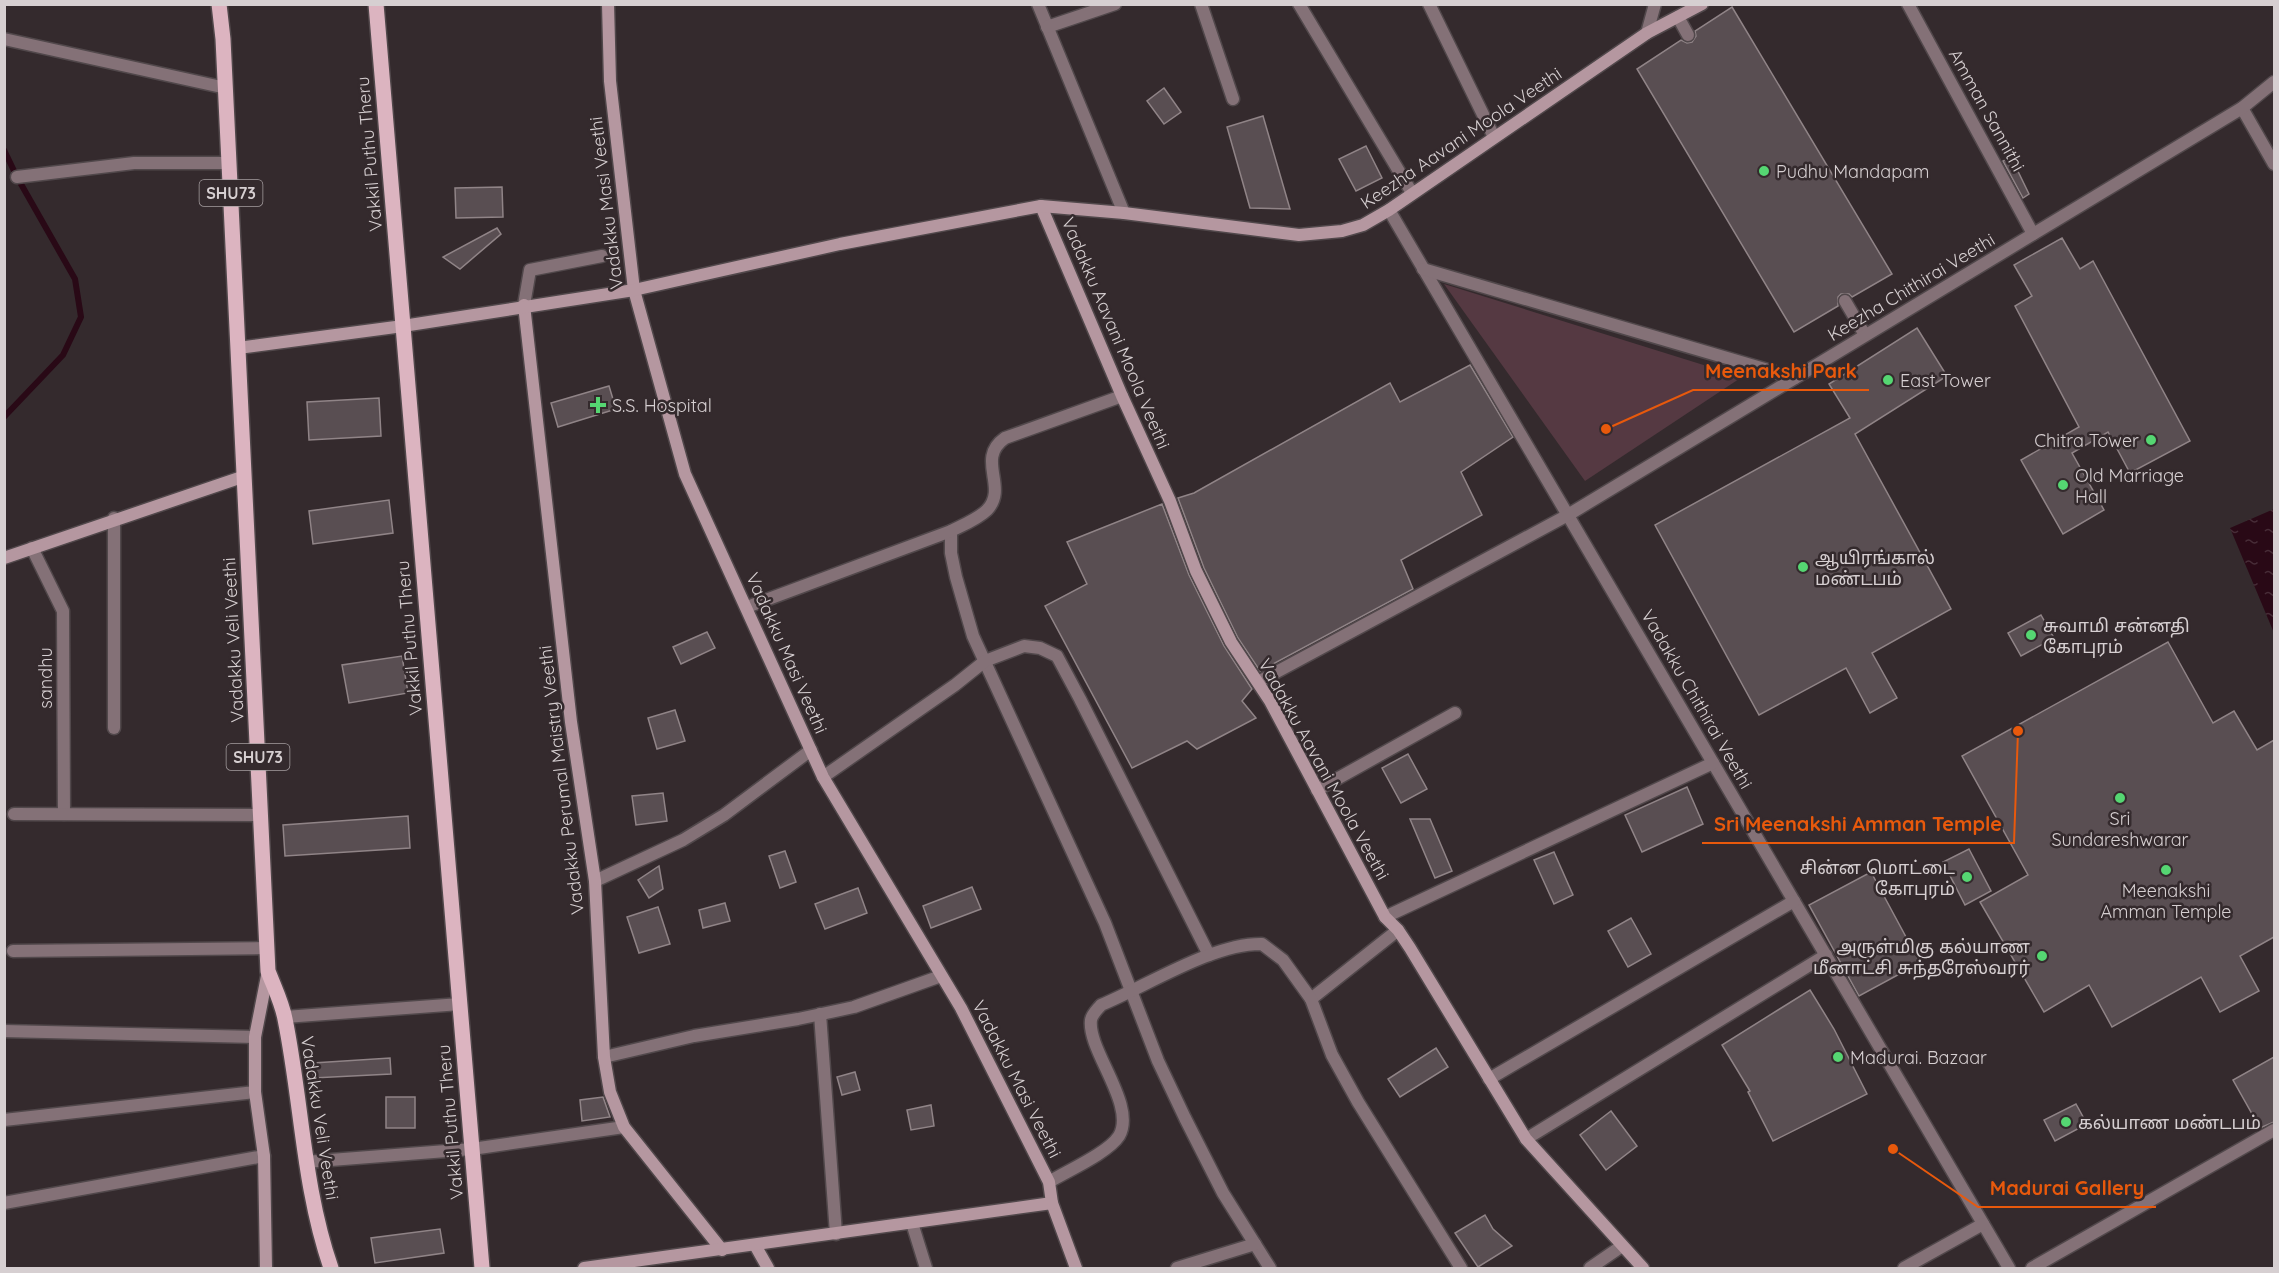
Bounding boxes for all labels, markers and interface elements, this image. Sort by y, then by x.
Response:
street label: Amman Sannithi [1944,45,2030,175]
street label: Keezha Aavani Moola Veethi [1356,62,1566,214]
street label: Vakkil Puthu Theru [351,76,387,232]
street label: Vadakku Masi Veethi [584,115,628,291]
place label: Pudhu Mandapam [1776,160,1929,183]
marker: Pudhu Mandapam [1757,164,1771,178]
road number: SHU73 [200,180,262,206]
street label: Vadakku Aavani Moola Veethi [1057,214,1175,452]
street label: Keezha Chithirai Veethi [1823,228,1999,346]
callout: Meenakshi Park [1693,352,1869,390]
text: Meenakshi Park [1705,358,1857,383]
place label: East Tower [1900,369,1991,392]
marker: East Tower [1881,373,1895,387]
place label: S.S. Hospital [612,394,712,417]
marker: S.S. Hospital [589,396,607,414]
place label: Chitra Tower [2034,429,2139,452]
marker: Chitra Tower [2144,433,2158,447]
place label: Old Marriage Hall [2075,464,2184,508]
marker: Old Marriage Hall [2056,478,2070,492]
place label: ஆயிரங்கால் மண்டபம் [1815,546,1935,590]
street label: Vadakku Veli Veethi [217,557,249,723]
street label: Vakkil Puthu Theru [391,560,427,716]
marker: ஆயிரங்கால் மண்டபம் [1796,560,1810,574]
street label: Vadakku Masi Veethi [741,569,833,737]
street label: Vadakku Chithirai Veethi [1636,605,1758,793]
place label: சுவாமி சன்னதி கோபுரம் [2043,614,2190,658]
marker: சுவாமி சன்னதி கோபுரம் [2024,628,2038,642]
street label: Vadakku Perumal Maistry Veethi [533,644,589,916]
street label: sandhu [34,647,57,709]
street label: Vadakku Aavani Moola Veethi [1253,654,1395,884]
road number: SHU73 [226,744,290,770]
marker: Sri Sundareshwarar [2113,791,2127,805]
callout: Sri Meenakshi Amman Temple [1702,805,2014,843]
place label: Sri Sundareshwarar [2051,807,2189,851]
text: Sri Meenakshi Amman Temple [1714,811,2002,836]
place label: சின்ன மொட்டை கோபுரம் [1799,856,1956,900]
marker: Meenakshi Amman Temple [2159,863,2173,877]
marker: சின்ன மொட்டை கோபுரம் [1960,870,1974,884]
place label: Meenakshi Amman Temple [2100,879,2232,923]
place label: அருள்மிகு கல்யாண மீனாட்சி சுந்தரேஸ்வரர் [1813,935,2030,980]
marker: அருள்மிகு கல்யாண மீனாட்சி சுந்தரேஸ்வரர் [2035,949,2049,963]
street label: Vadakku Masi Veethi [967,996,1067,1162]
street label: Vadakku Veli Veethi [296,1035,344,1201]
street label: Vakkil Puthu Theru [432,1044,468,1200]
place label: Madurai. Bazaar [1850,1046,1987,1069]
marker: Madurai. Bazaar [1831,1050,1845,1064]
place label: கல்யாண மண்டபம் [2078,1111,2261,1134]
marker: கல்யாண மண்டபம் [2059,1115,2073,1129]
callout: Madurai Gallery [1978,1169,2156,1207]
text: Madurai Gallery [1990,1175,2144,1200]

